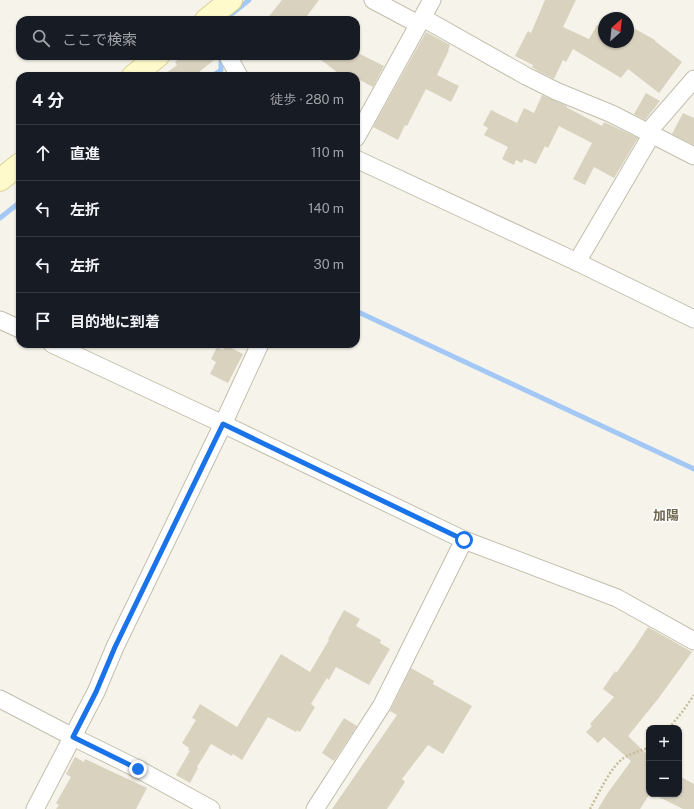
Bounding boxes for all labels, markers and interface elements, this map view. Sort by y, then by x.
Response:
north arrow [598,12,634,48]
search box [16,16,360,60]
icon: search [30,27,52,49]
text: ここで検索 [62,31,137,48]
text: 4 分 [32,90,64,110]
text: 徒歩 · 280 m [270,92,344,107]
icon: ahead [32,142,54,164]
text: 直進 [70,145,100,162]
text: 110 m [311,145,344,160]
icon: left [32,198,54,220]
text: 左折 [70,201,100,218]
text: 140 m [308,201,344,216]
icon: left [32,254,54,276]
text: 左折 [70,257,100,274]
text: 30 m [314,257,344,272]
icon: arrive [32,310,54,332]
text: 目的地に到着 [70,313,160,330]
district label: 加陽 [653,508,679,523]
route start [455,531,473,549]
map controls [646,725,682,797]
button: + [646,725,682,761]
route end [129,760,147,778]
button: − [646,761,682,797]

